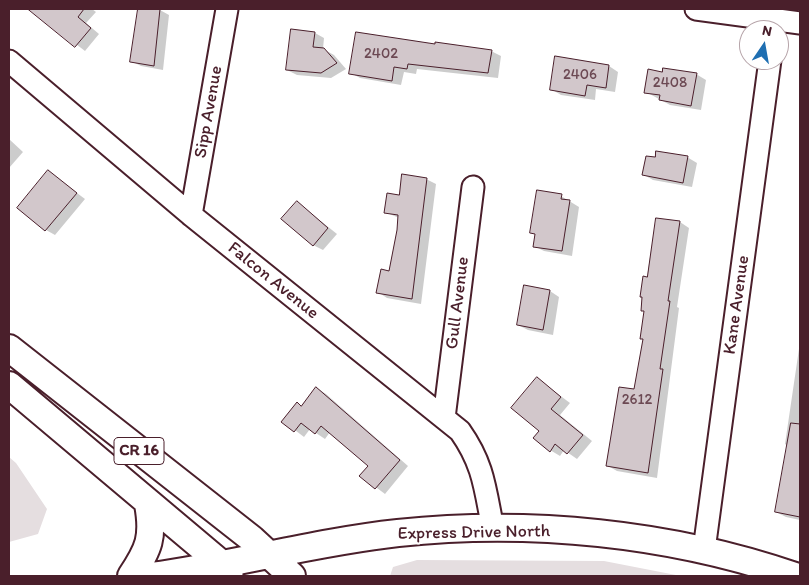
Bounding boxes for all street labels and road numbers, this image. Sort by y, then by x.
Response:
street label: Sipp Avenue [190,64,228,160]
street label: Falcon Avenue [223,238,323,324]
street label: Kane Avenue [719,254,755,356]
street label: Gull Avenue [442,256,474,350]
road number: CR 16 [114,438,164,464]
street label: Express Drive North [397,521,551,545]

